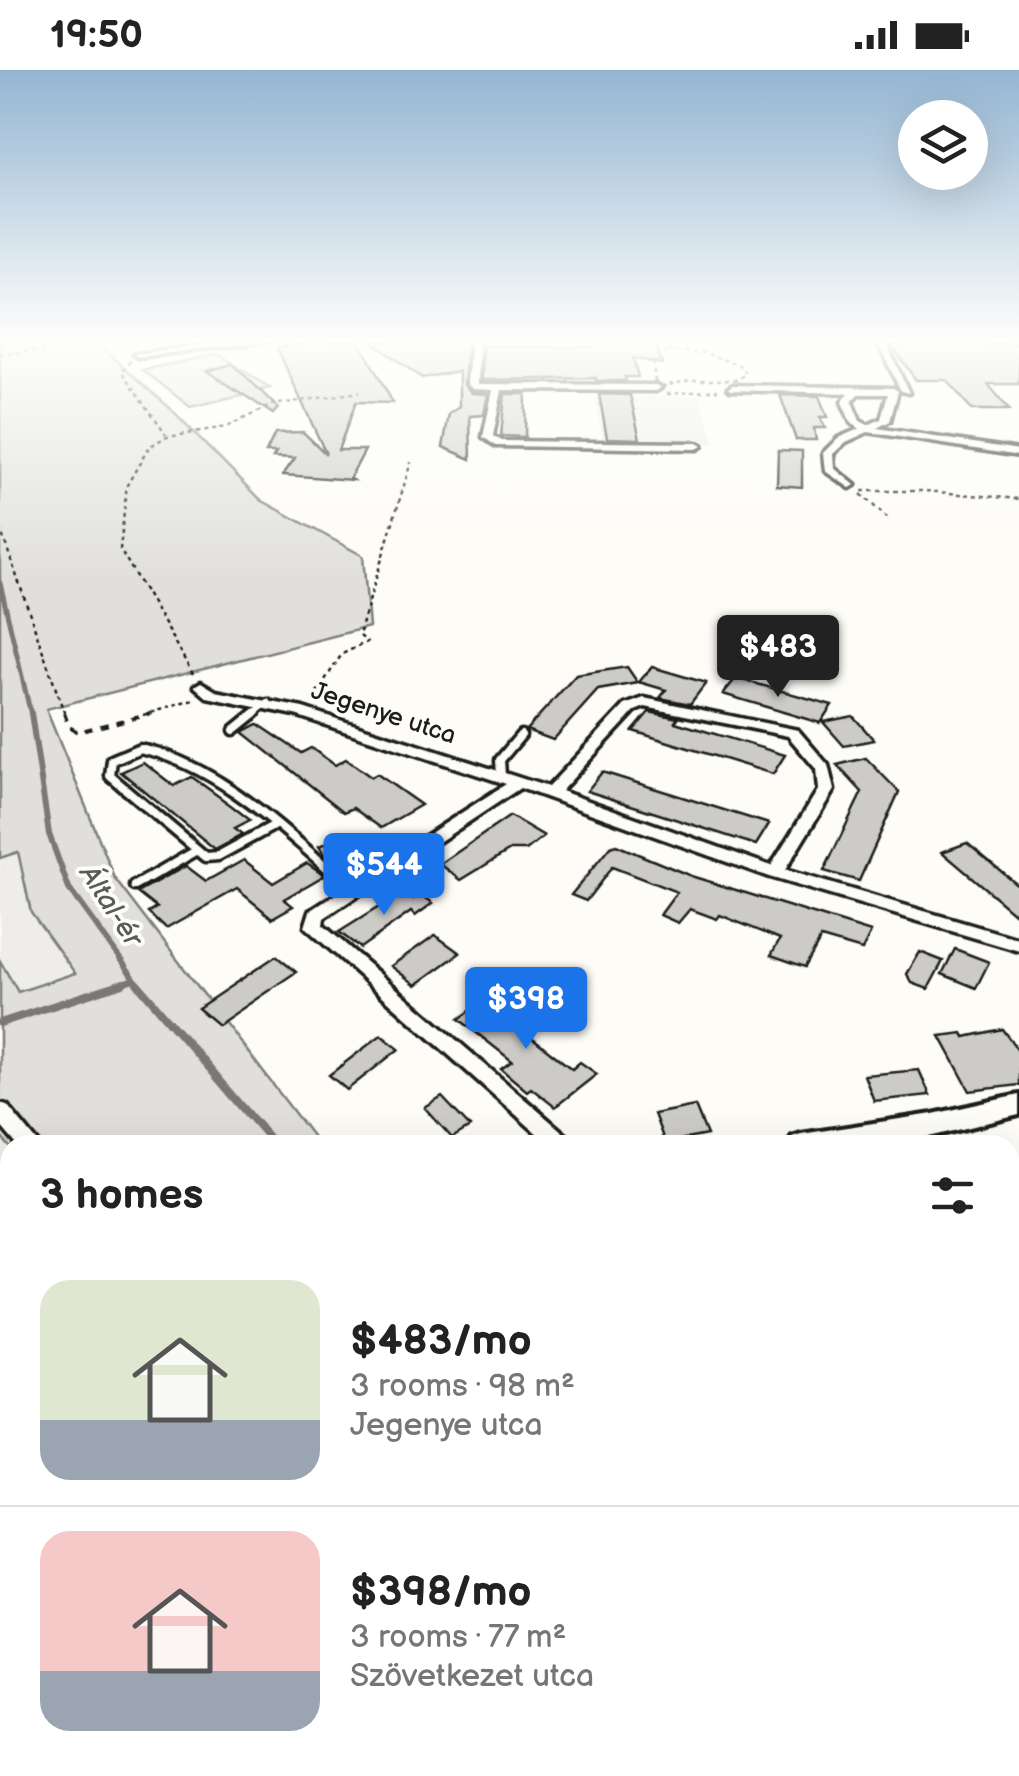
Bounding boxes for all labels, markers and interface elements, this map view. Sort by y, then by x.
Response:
text: 19:50 [50,13,143,58]
map controls [898,100,988,190]
button: layers [898,100,988,190]
pin: $483 [719,615,837,700]
text: $483 [739,628,817,667]
street label: Jegenye utca [307,675,460,751]
pin: $544 [325,833,443,918]
text: $544 [345,846,423,885]
water label: Által-ér [71,857,151,954]
pin: $398 [467,967,585,1052]
text: $398 [487,980,565,1019]
icon: filters [925,1168,980,1223]
text: 3 homes [40,1170,203,1221]
text: $483/mo [350,1316,532,1367]
icon: home [120,1320,240,1440]
text: 3 rooms · 98 m² [350,1367,575,1406]
text: Jegenye utca [350,1406,543,1445]
text: $398/mo [350,1567,531,1618]
icon: home [120,1571,240,1691]
text: 3 rooms · 77 m² [350,1618,566,1657]
text: Szövetkezet utca [350,1657,594,1696]

